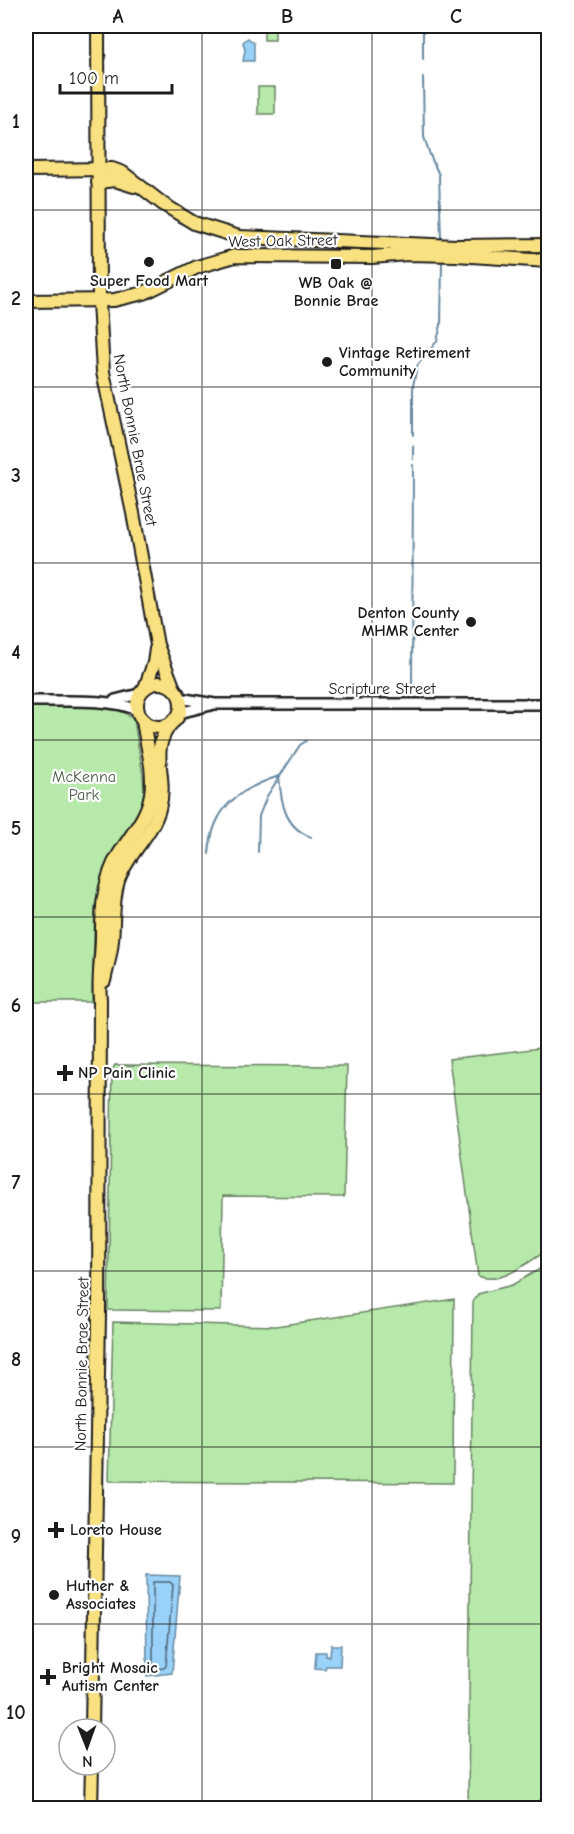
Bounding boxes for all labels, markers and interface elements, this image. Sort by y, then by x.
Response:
text: A [112,5,124,28]
text: B [281,5,293,28]
text: C [450,5,462,28]
scale bar [60,57,172,95]
text: 100 m [69,68,119,89]
text: 1 [12,110,20,133]
street label: West Oak Street [228,231,338,251]
marker: Super Food Mart [142,255,156,269]
marker: WB Oak @ Bonnie Brae [329,257,343,271]
place label: Super Food Mart [90,272,209,290]
place label: WB Oak @ Bonnie Brae [294,274,378,310]
text: 2 [11,287,21,310]
place label: Vintage Retirement Community [339,344,471,380]
street label: North Bonnie Brae Street [110,353,161,528]
marker: Vintage Retirement Community [320,355,334,369]
text: 3 [11,464,21,487]
place label: Denton County MHMR Center [358,604,460,640]
marker: Denton County MHMR Center [464,615,478,629]
text: 4 [11,641,21,664]
street label: Scripture Street [328,680,436,698]
park label: McKenna Park [52,768,116,804]
text: 5 [11,817,21,840]
text: 6 [11,994,21,1017]
marker: NP Pain Clinic [56,1064,74,1082]
place label: NP Pain Clinic [78,1064,176,1082]
text: 7 [12,1171,21,1194]
street label: North Bonnie Brae Street [71,1276,93,1451]
text: 8 [11,1348,21,1371]
marker: Loreto House [47,1521,65,1539]
place label: Loreto House [70,1521,162,1539]
text: 9 [11,1525,21,1548]
place label: Huther & Associates [66,1577,136,1613]
marker: Huther & Associates [47,1588,61,1602]
place label: Bright Mosaic Autism Center [62,1659,159,1695]
marker: Bright Mosaic Autism Center [39,1668,57,1686]
text: 10 [6,1701,26,1724]
north arrow [57,1717,117,1777]
text: N [82,1752,93,1770]

